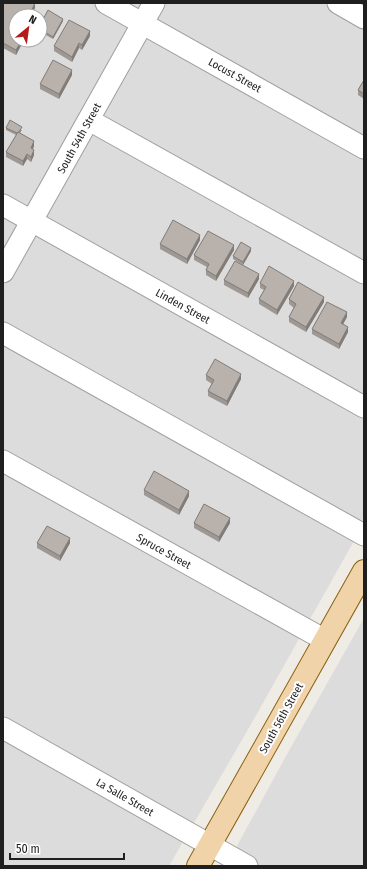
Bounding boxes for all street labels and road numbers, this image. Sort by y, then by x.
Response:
street label: Locust Street [206,56,264,96]
street label: South 54th Street [55,100,104,176]
street label: Linden Street [153,286,213,327]
street label: Spruce Street [134,531,194,572]
street label: South 56th Street [257,680,306,756]
street label: La Salle Street [94,776,156,819]

